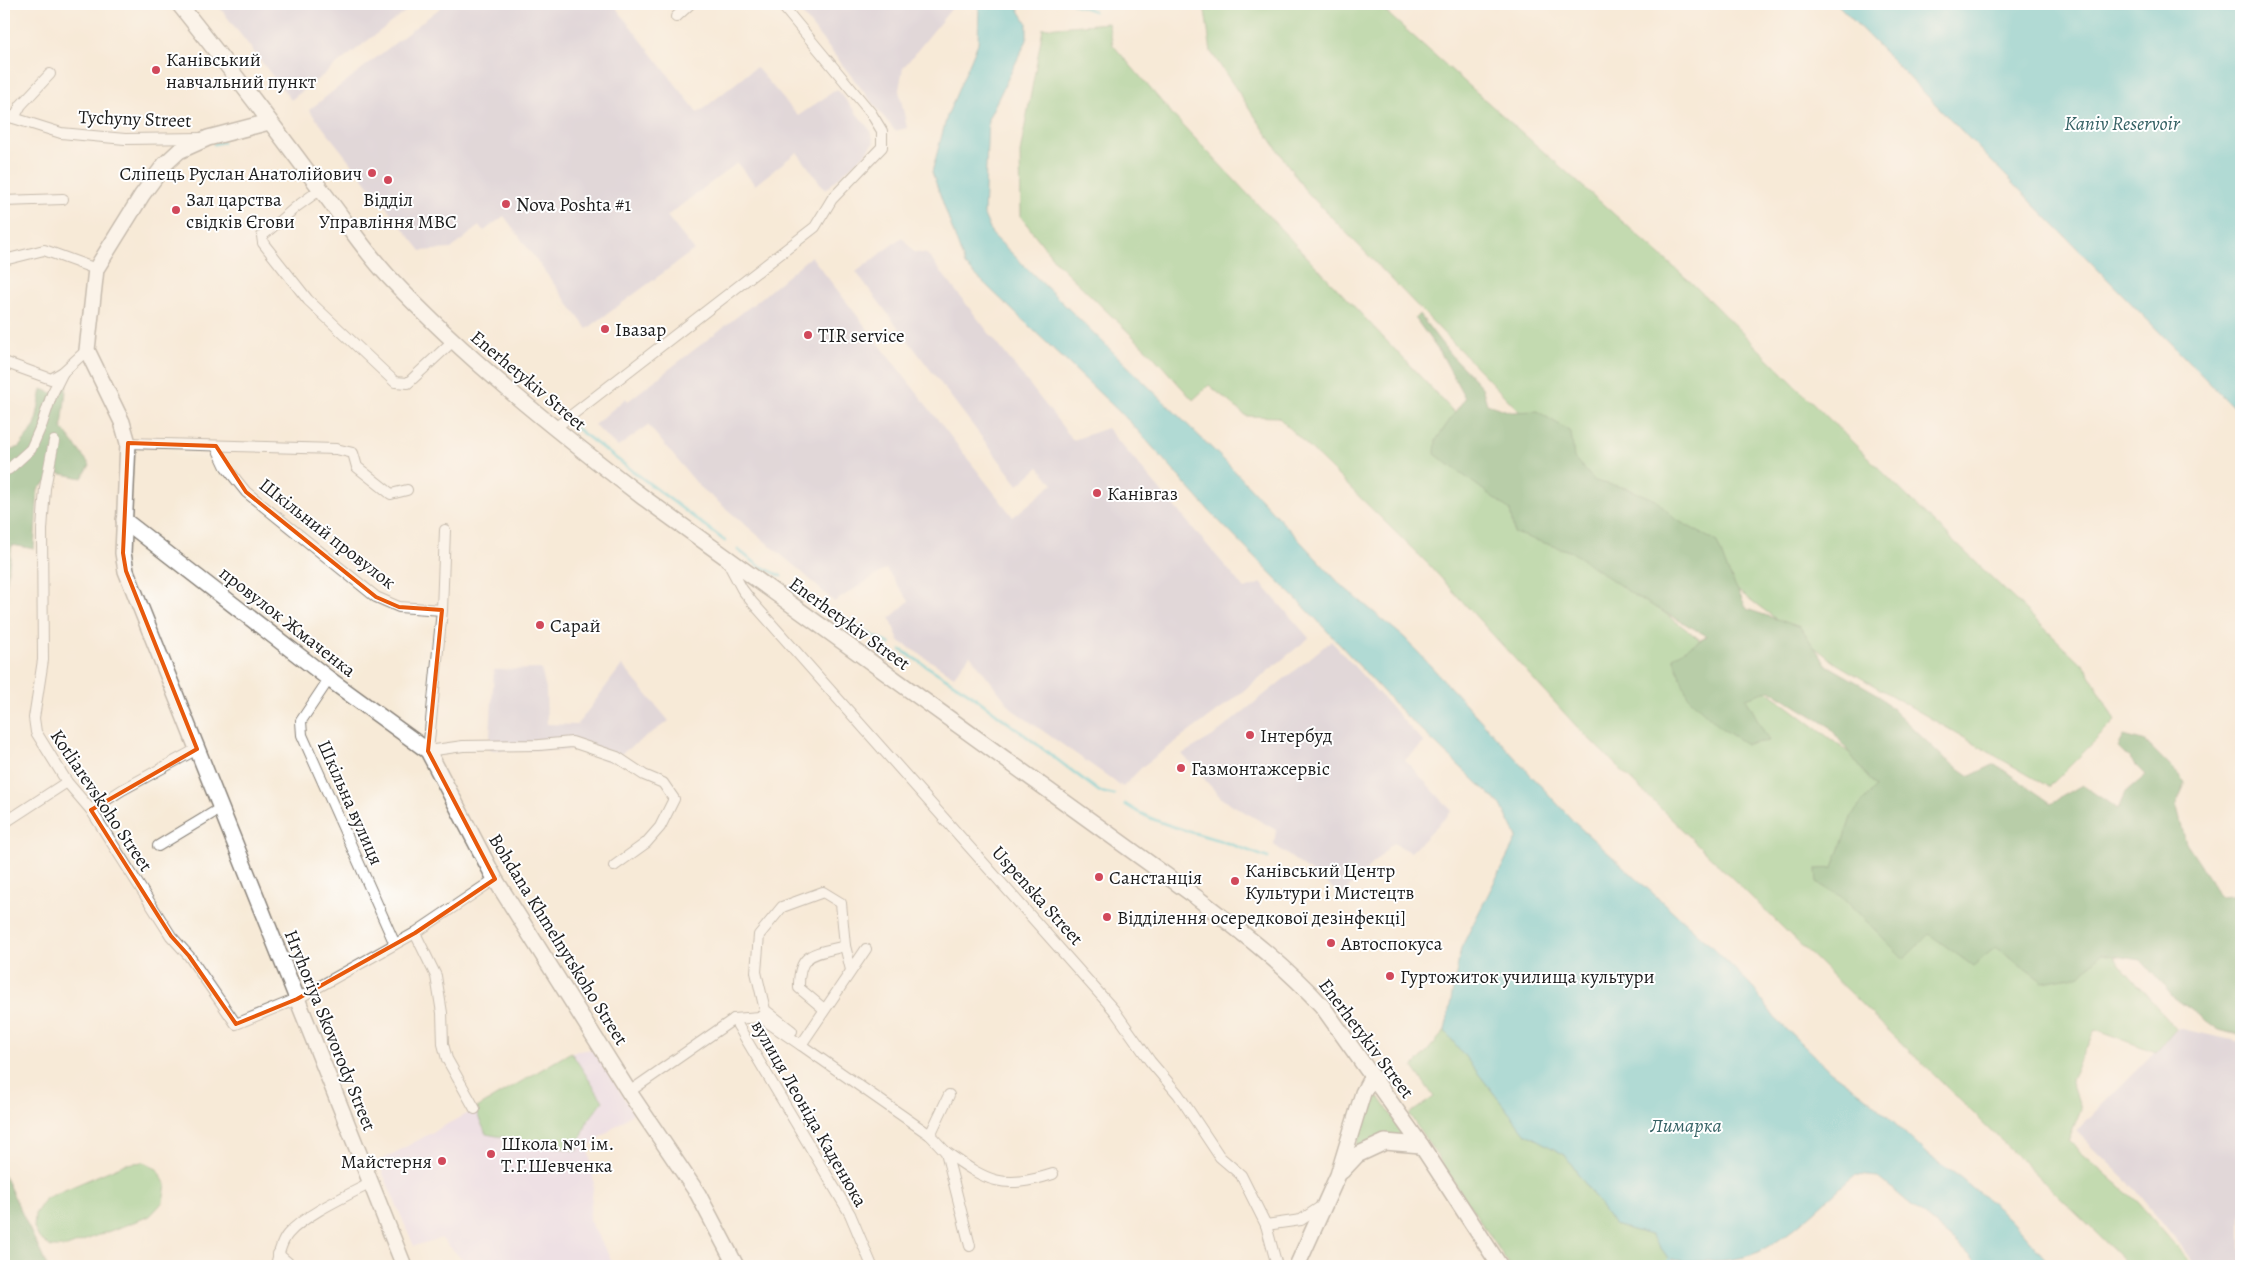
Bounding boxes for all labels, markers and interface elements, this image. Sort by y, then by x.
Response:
place label: Канівський навчальний пункт [166,47,317,95]
marker: Канівський навчальний пункт [150,64,162,76]
street label: Tychyny Street [78,104,192,134]
water label: Kaniv Reservoir [2064,110,2181,137]
place label: Сліпець Руслан Анатолійович [120,161,362,187]
marker: Сліпець Руслан Анатолійович [366,167,378,179]
marker: Відділ Управління МВС [382,174,394,186]
place label: Зал царства свідків Єгови [186,187,295,235]
place label: Відділ Управління МВС [319,187,457,235]
place label: Nova Poshta #1 [516,192,631,218]
marker: Nova Poshta #1 [500,198,512,210]
marker: Зал царства свідків Єгови [170,204,182,216]
place label: Івазар [615,317,666,343]
marker: Івазар [599,323,611,335]
place label: TIR service [818,323,904,349]
street label: Enerhetykiv Street [465,325,592,437]
marker: TIR service [802,329,814,341]
street label: Шкільний провулок [254,472,401,596]
place label: Канівгаз [1107,481,1178,507]
marker: Канівгаз [1091,487,1103,499]
street label: провулок Жмаченка [214,560,361,683]
street label: Enerhetykiv Street [784,571,915,677]
place label: Сарай [550,613,601,639]
marker: Сарай [534,619,546,631]
place label: Інтербуд [1260,723,1332,749]
street label: Kotliarevskoho Street [44,724,158,877]
marker: Інтербуд [1244,729,1256,741]
street label: Шкільна вулиця [311,736,389,869]
place label: Газмонтажсервіс [1191,756,1330,782]
marker: Газмонтажсервіс [1175,762,1187,774]
street label: Bohdana Khmelnytskoho Street [482,829,634,1050]
street label: Uspenska Street [986,840,1089,951]
place label: Канівський Центр Культури і Мистецтв [1245,858,1414,906]
place label: Санстанція [1109,865,1202,891]
marker: Санстанція [1093,871,1105,883]
marker: Канівський Центр Культури і Мистецтв [1229,875,1241,887]
place label: Відділення осередкової дезінфекці] [1117,905,1406,931]
marker: Відділення осередкової дезінфекці] [1101,911,1113,923]
street label: Hryhoriya Skovorody Street [278,926,382,1135]
place label: Автоспокуса [1340,931,1443,957]
marker: Автоспокуса [1325,937,1337,949]
place label: Гуртожиток училища культури [1400,964,1655,990]
marker: Гуртожиток училища культури [1384,970,1396,982]
street label: Enerhetykiv Street [1312,973,1420,1104]
street label: вулиця Леоніда Каденюка [745,1015,874,1212]
water label: Лимарка [1649,1112,1722,1139]
place label: Школа №1 ім. Т.Г.Шевченка [501,1131,614,1179]
marker: Школа №1 ім. Т.Г.Шевченка [485,1148,497,1160]
place label: Майстерня [341,1149,432,1175]
marker: Майстерня [436,1155,448,1167]

